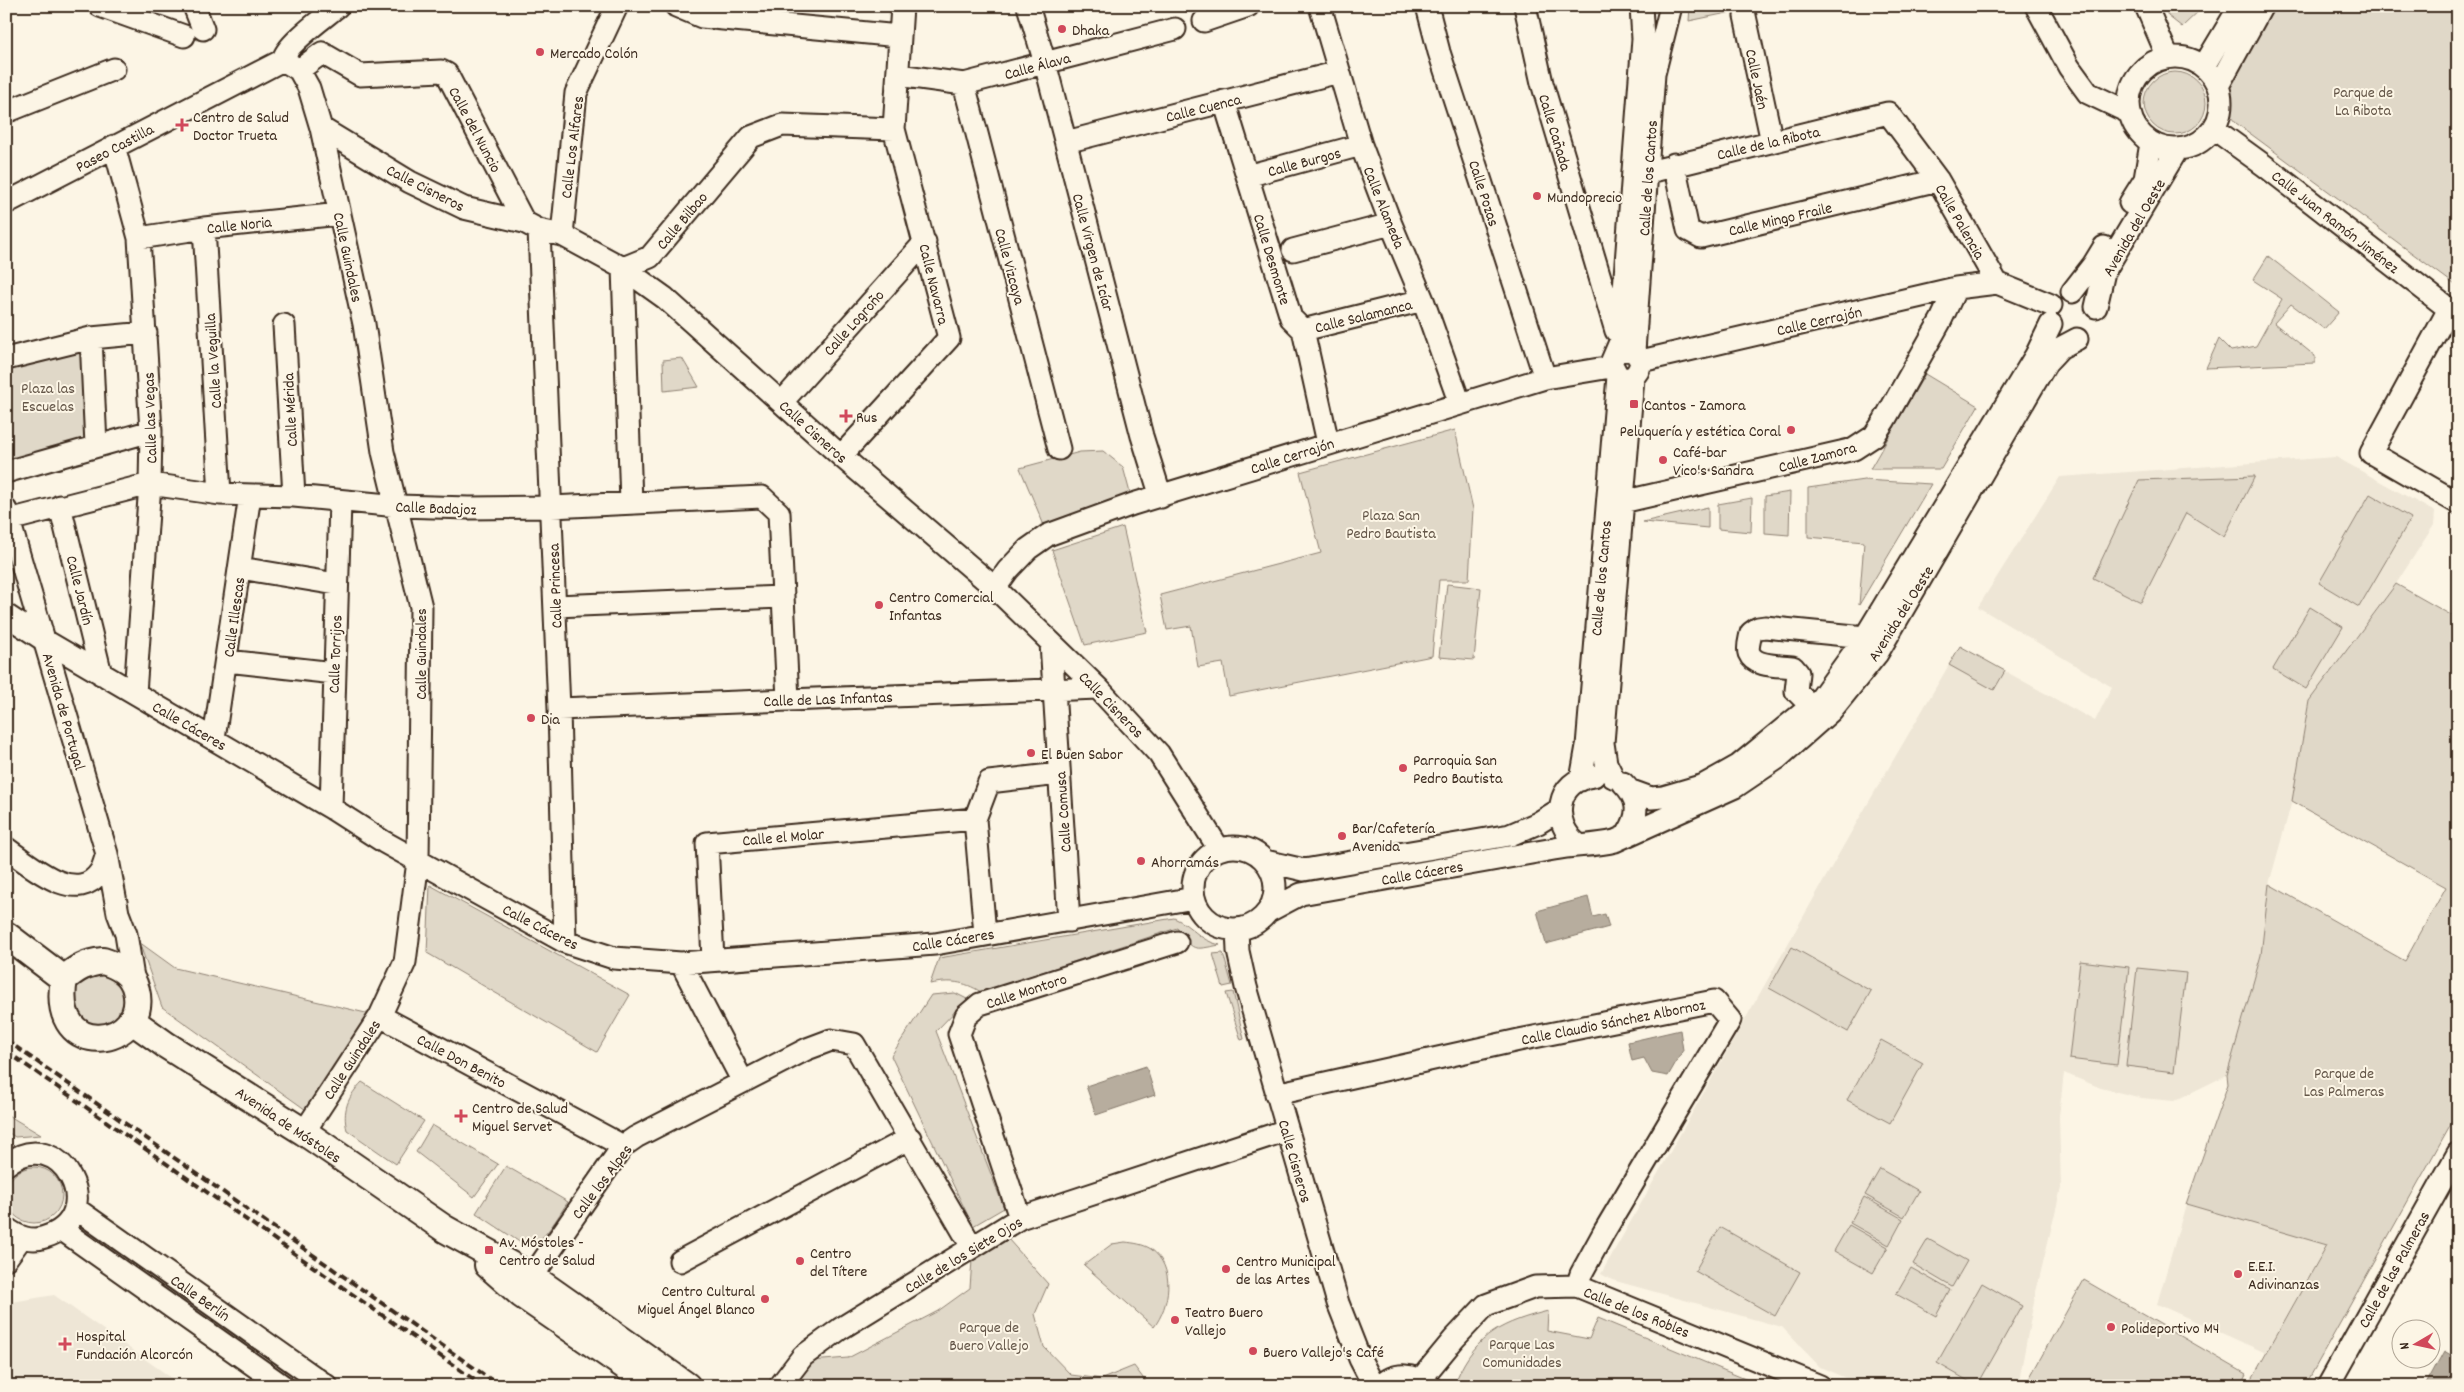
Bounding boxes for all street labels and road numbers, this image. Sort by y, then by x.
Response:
street label: Calle Álava [1002,47,1074,87]
street label: Calle Jaén [1738,47,1773,112]
street label: Calle del Nuncio [441,83,506,177]
street label: Calle Cuenca [1164,89,1244,130]
street label: Calle Cañada [1531,92,1576,174]
street label: Calle Los Alfares [556,94,591,200]
street label: Paseo Castilla [72,119,159,179]
street label: Calle de los Cantos [1634,119,1665,237]
street label: Calle de la Ribota [1715,121,1823,167]
street label: Calle Burgos [1265,143,1344,184]
street label: Calle Pozas [1461,158,1504,230]
street label: Calle Cisneros [382,160,468,219]
street label: Calle Alameda [1356,163,1410,253]
street label: Calle Juan Ramón Jiménez [2266,166,2403,280]
street label: Avenida del Oeste [2098,175,2172,281]
street label: Calle Palencia [1928,180,1990,265]
street label: Calle Bilbao [652,188,714,256]
street label: Calle Virgen de Icíar [1065,191,1118,314]
street label: Calle Mingo Fraile [1727,197,1835,244]
street label: Calle Guindales [326,210,367,305]
street label: Calle Desmonte [1246,211,1295,308]
street label: Calle Noria [206,212,273,241]
street label: Calle Vizcaya [987,226,1030,308]
street label: Calle Navarra [911,242,954,328]
street label: Calle Logroño [819,286,891,362]
street label: Calle Salamanca [1313,294,1415,341]
street label: Calle Cerrajón [1775,301,1864,343]
street label: Calle la Veguilla [200,312,229,409]
street label: Calle las Vegas [138,372,165,464]
street label: Calle Mérida [278,372,305,447]
street label: Calle Cisneros [773,396,852,470]
street label: Calle Cerrajón [1248,433,1338,482]
street label: Calle Zamora [1776,437,1860,480]
street label: Calle Badajoz [395,497,477,522]
street label: Calle de los Cantos [1586,519,1619,637]
street label: Calle Princesa [544,543,569,629]
street label: Calle Jardín [59,553,98,628]
street label: Avenida del Oeste [1863,562,1941,667]
street label: Calle Illescas [218,576,253,659]
street label: Calle Guindales [411,608,434,700]
street label: Calle Torrijos [324,614,349,694]
street label: Avenida de Portugal [35,650,90,773]
street label: Calle Cisneros [1072,667,1148,745]
street label: Calle de Las Infantas [763,687,893,714]
street label: Calle Cáceres [147,697,231,758]
street label: Calle Comusa [1050,770,1079,853]
street label: Calle el Molar [741,823,825,854]
street label: Calle Cáceres [1380,856,1465,893]
street label: Calle Cáceres [498,899,582,957]
street label: Calle Cáceres [911,924,996,959]
street label: Calle Montoro [983,969,1070,1016]
street label: Calle Claudio Sánchez Albornoz [1519,994,1708,1053]
street label: Calle Guindales [319,1015,388,1105]
street label: Calle Don Benito [412,1029,510,1095]
street label: Avenida de Móstoles [230,1082,345,1170]
street label: Calle Cisneros [1271,1117,1317,1206]
street label: Calle los Alpes [567,1140,639,1225]
street label: Calle de las Palmeras [2354,1207,2437,1333]
street label: Calle de los Siete Ojos [901,1212,1028,1301]
street label: Calle Berlín [165,1270,234,1328]
street label: Calle de los Robles [1580,1282,1693,1345]

